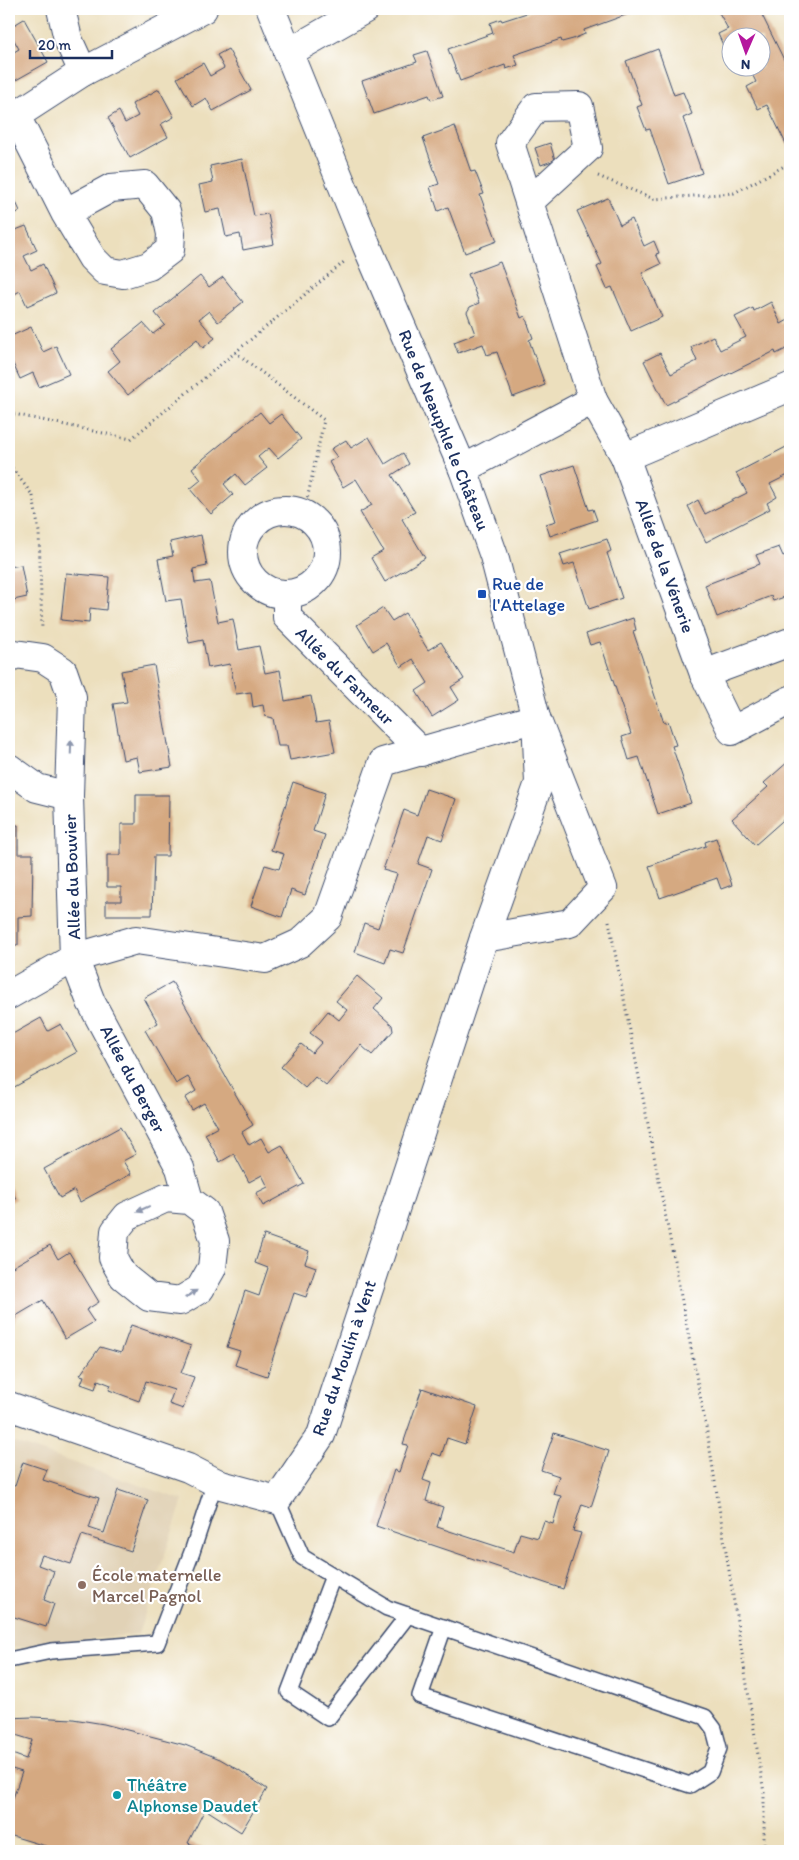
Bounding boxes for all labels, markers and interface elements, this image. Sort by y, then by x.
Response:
scale bar [30,28,112,60]
north arrow [722,28,772,78]
text: 20 m [38,36,72,54]
text: N [741,56,751,73]
street label: Rue de Neauphle le Château [394,326,494,534]
street label: Allée de la Vénerie [631,496,699,636]
place label: Rue de l'Attelage [492,573,565,616]
marker: Rue de l'Attelage [476,588,488,600]
street label: Allée du Fanneur [291,622,400,731]
one-way arrow [67,739,75,755]
street label: Allée du Bouvier [59,814,85,940]
street label: Allée du Berger [95,1021,171,1137]
one-way arrow [136,1205,150,1213]
street label: Rue du Moulin à Vent [307,1277,381,1439]
one-way arrow [185,1290,198,1299]
place label: École maternelle Marcel Pagnol [92,1564,222,1607]
marker: École maternelle Marcel Pagnol [76,1579,88,1591]
place label: Théâtre Alphonse Daudet [127,1774,259,1817]
marker: Théâtre Alphonse Daudet [111,1789,123,1801]

